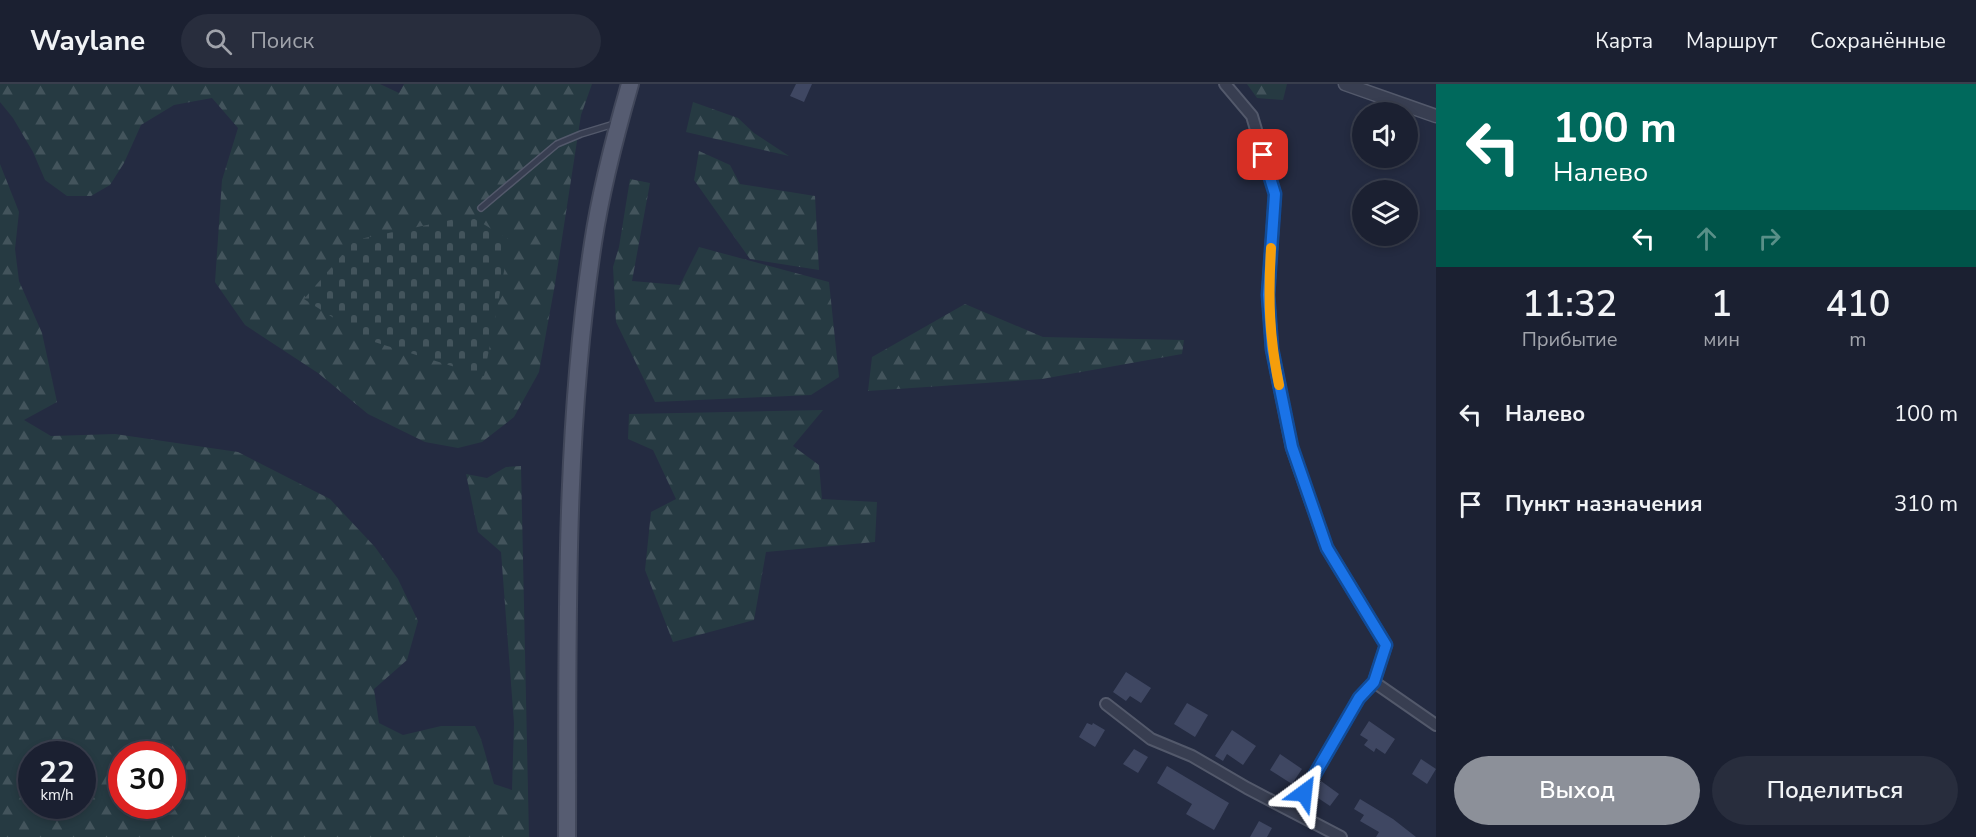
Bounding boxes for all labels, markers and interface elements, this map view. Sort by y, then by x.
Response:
search box [181,14,601,68]
text: Waylane [30,22,145,60]
icon: search [202,25,235,58]
text: Поиск [250,26,314,56]
text: Карта [1595,27,1653,55]
text: Маршрут [1686,27,1777,55]
text: Сохранённые [1810,27,1946,55]
text: 100 m [1553,100,1677,157]
map controls [1352,102,1418,246]
button: sound [1352,102,1418,168]
icon: left [1454,108,1532,186]
pin [1237,129,1288,180]
icon: arrive [1246,138,1279,171]
text: Налево [1553,154,1648,191]
button: layers [1352,180,1418,246]
icon: left [1627,222,1660,255]
icon: ahead [1690,222,1723,255]
icon: right [1753,222,1786,255]
text: 11:32 [1522,280,1617,329]
text: 1 [1711,280,1732,329]
text: 410 [1826,280,1890,329]
text: Прибытие [1522,326,1618,353]
text: мин [1703,326,1740,353]
text: m [1849,326,1866,353]
icon: left [1454,398,1487,431]
text: Налево [1505,399,1585,429]
text: 100 m [1894,399,1958,429]
icon: arrive [1454,488,1487,521]
text: Пункт назначения [1505,489,1703,519]
text: 310 m [1894,489,1958,519]
speed limit sign: 30 [108,741,186,819]
text: 22 [39,752,75,793]
button: Выход [1454,756,1700,825]
button: Поделиться [1712,756,1958,825]
position arrow [1272,761,1336,825]
text: km/h [40,785,74,805]

